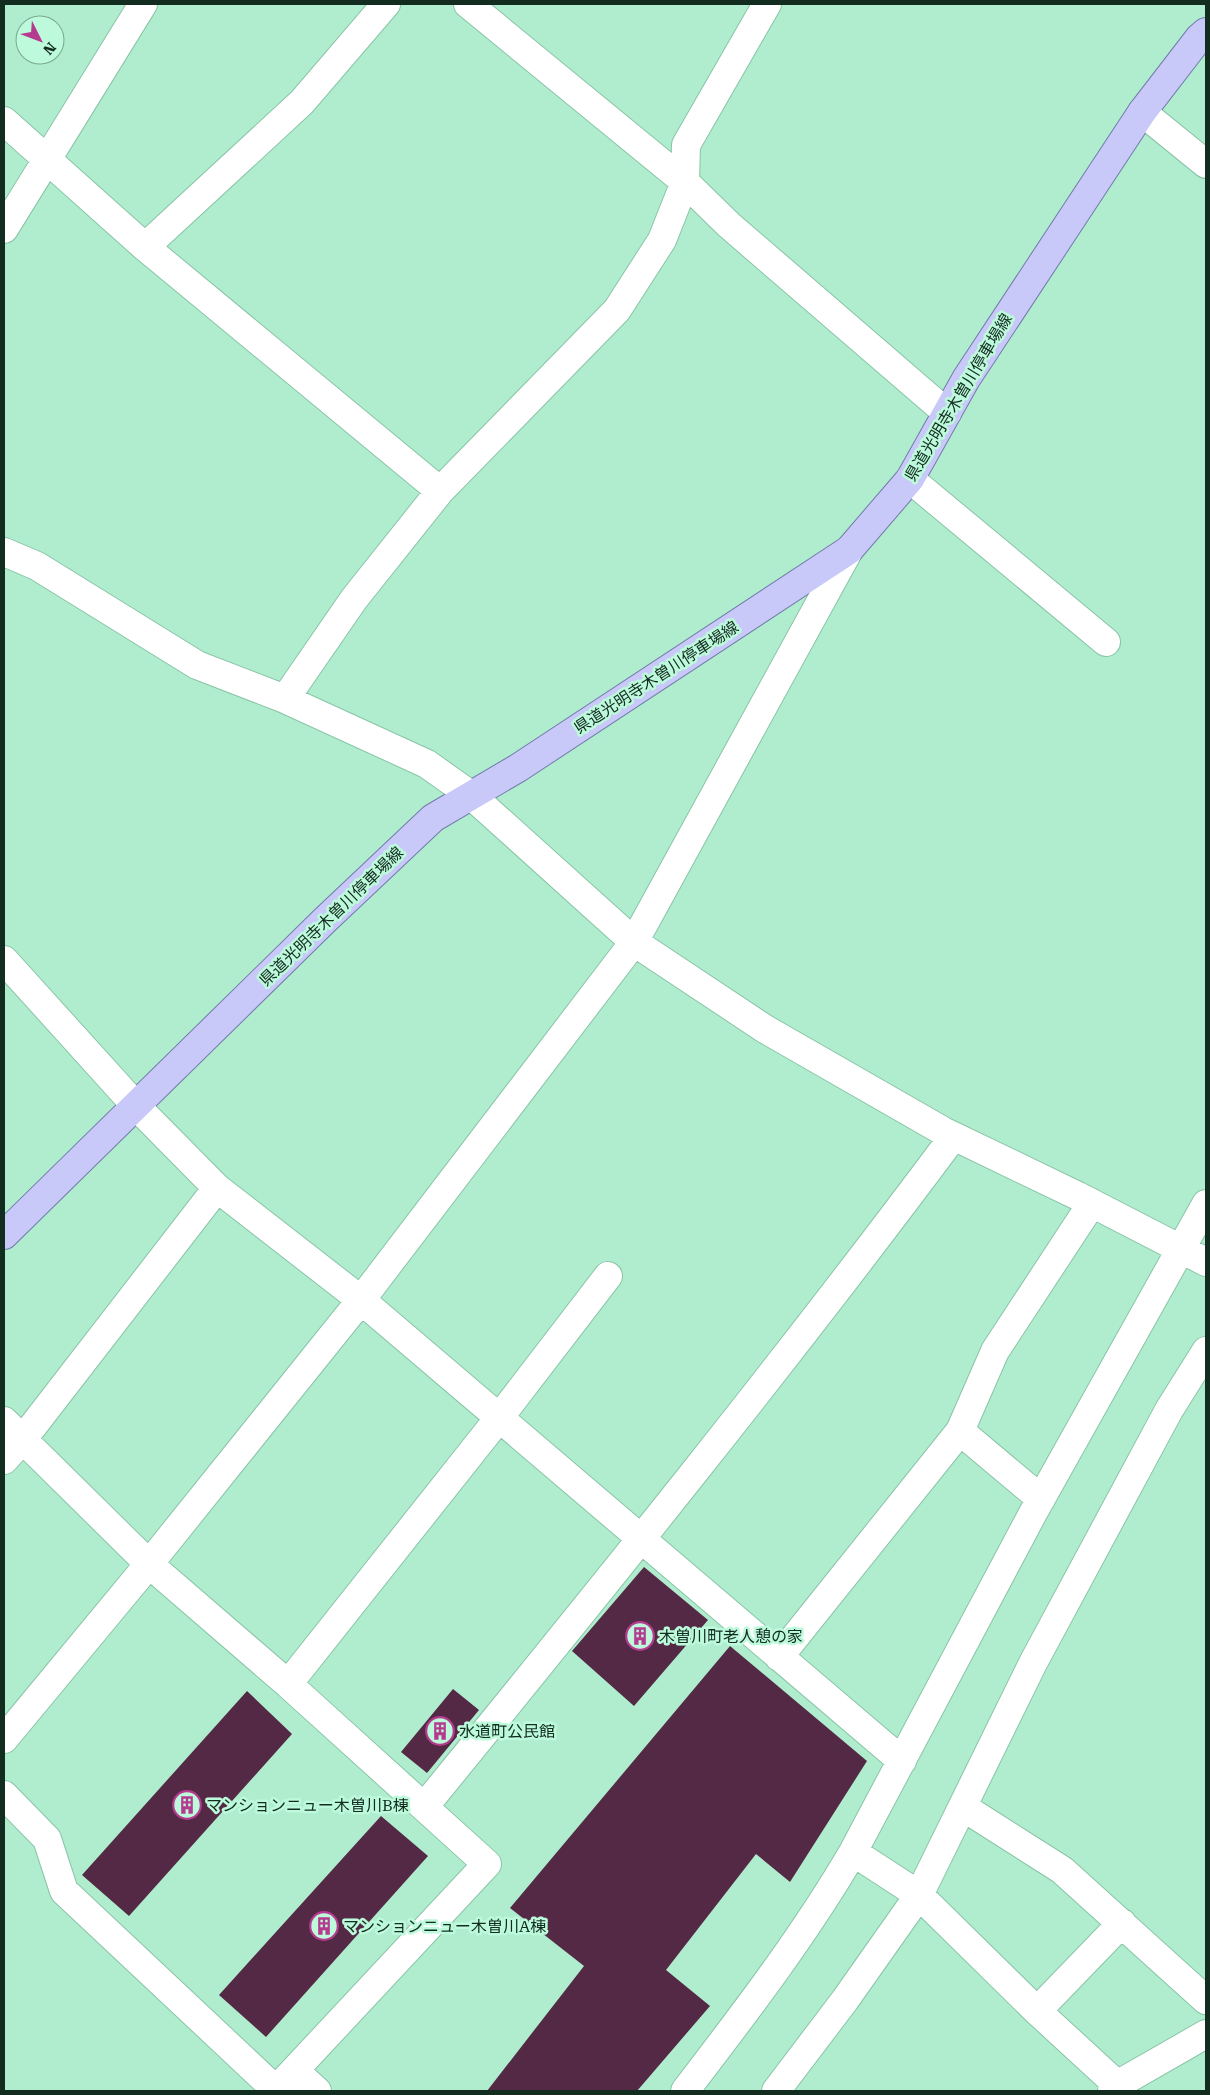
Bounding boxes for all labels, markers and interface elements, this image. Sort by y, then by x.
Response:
north arrow [15,15,65,65]
text: N [40,39,59,58]
street label: 県道光明寺木曽川停車場線 [901,310,1016,484]
street label: 県道光明寺木曽川停車場線 [571,617,742,738]
street label: 県道光明寺木曽川停車場線 [256,843,407,990]
building icon: 木曽川町老人憩の家 [625,1621,655,1651]
place label: 木曽川町老人憩の家 [659,1627,803,1646]
building icon: 水道町公民館 [425,1716,455,1746]
place label: 水道町公民館 [459,1722,555,1741]
building icon: マンションニュー木曽川B棟 [172,1790,202,1820]
place label: マンションニュー木曽川B棟 [206,1796,409,1815]
building icon: マンションニュー木曽川A棟 [309,1911,339,1941]
place label: マンションニュー木曽川A棟 [343,1917,546,1936]

